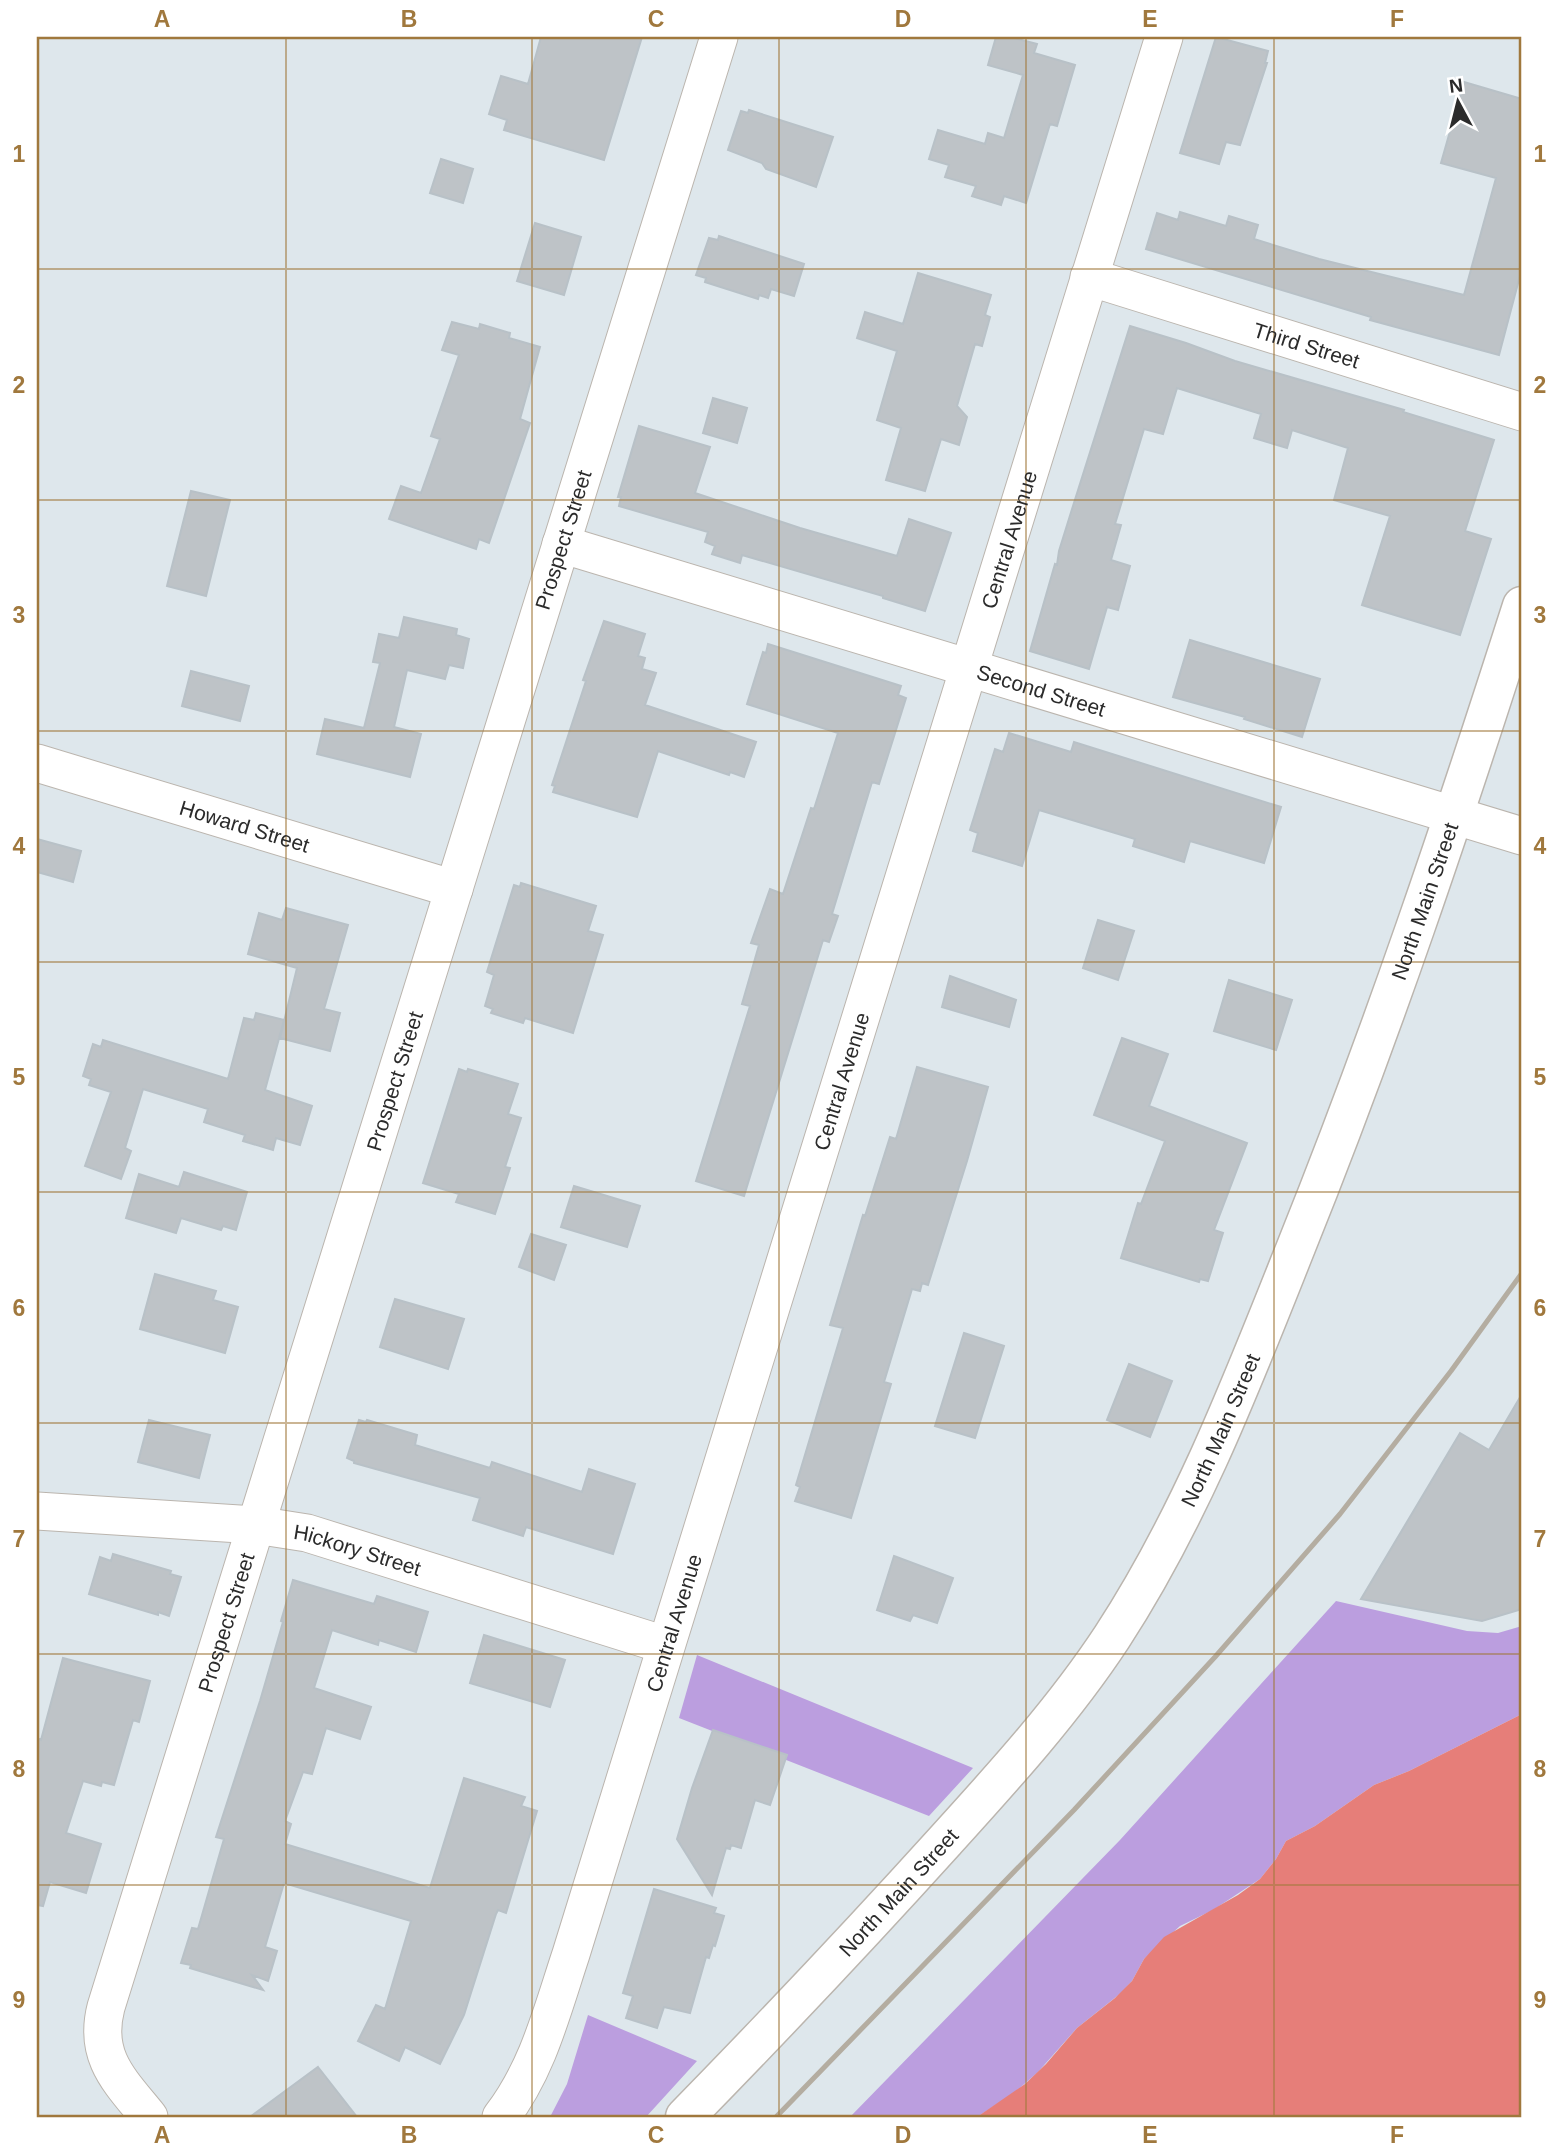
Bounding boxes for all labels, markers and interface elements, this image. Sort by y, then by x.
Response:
text: A [154,6,170,32]
text: B [401,6,417,32]
text: C [648,6,664,32]
text: D [895,6,911,32]
text: E [1142,6,1158,32]
text: F [1390,6,1404,32]
north arrow [1422,66,1492,136]
text: N [1448,74,1464,97]
text: 1 [13,141,26,167]
text: 1 [1534,141,1547,167]
street label: Third Street [1251,318,1363,372]
text: 2 [13,372,25,398]
text: 2 [1534,372,1546,398]
street label: Prospect Street [530,467,595,612]
street label: Central Avenue [976,468,1041,611]
text: 3 [13,602,25,628]
text: 3 [1534,602,1546,628]
street label: Second Street [974,660,1109,720]
street label: Howard Street [177,795,312,856]
street label: North Main Street [1386,819,1462,983]
text: 4 [13,833,26,859]
text: 4 [1534,833,1547,859]
street label: Prospect Street [362,1008,427,1154]
street label: Central Avenue [809,1009,873,1153]
text: 5 [13,1064,26,1090]
text: 5 [1534,1064,1547,1090]
text: 6 [13,1295,25,1321]
text: 6 [1534,1295,1546,1321]
street label: North Main Street [1176,1350,1264,1510]
street label: Hickory Street [292,1520,424,1580]
text: 7 [13,1526,25,1552]
text: 7 [1534,1526,1546,1552]
street label: Prospect Street [193,1550,258,1695]
street label: Central Avenue [641,1551,706,1695]
text: 8 [13,1756,26,1782]
text: 8 [1534,1756,1547,1782]
street label: North Main Street [834,1823,962,1960]
text: 9 [13,1987,25,2013]
text: 9 [1534,1987,1546,2013]
text: A [154,2122,170,2148]
text: B [401,2122,417,2148]
text: C [648,2122,664,2148]
text: D [895,2122,911,2148]
text: E [1142,2122,1158,2148]
text: F [1390,2122,1404,2148]

